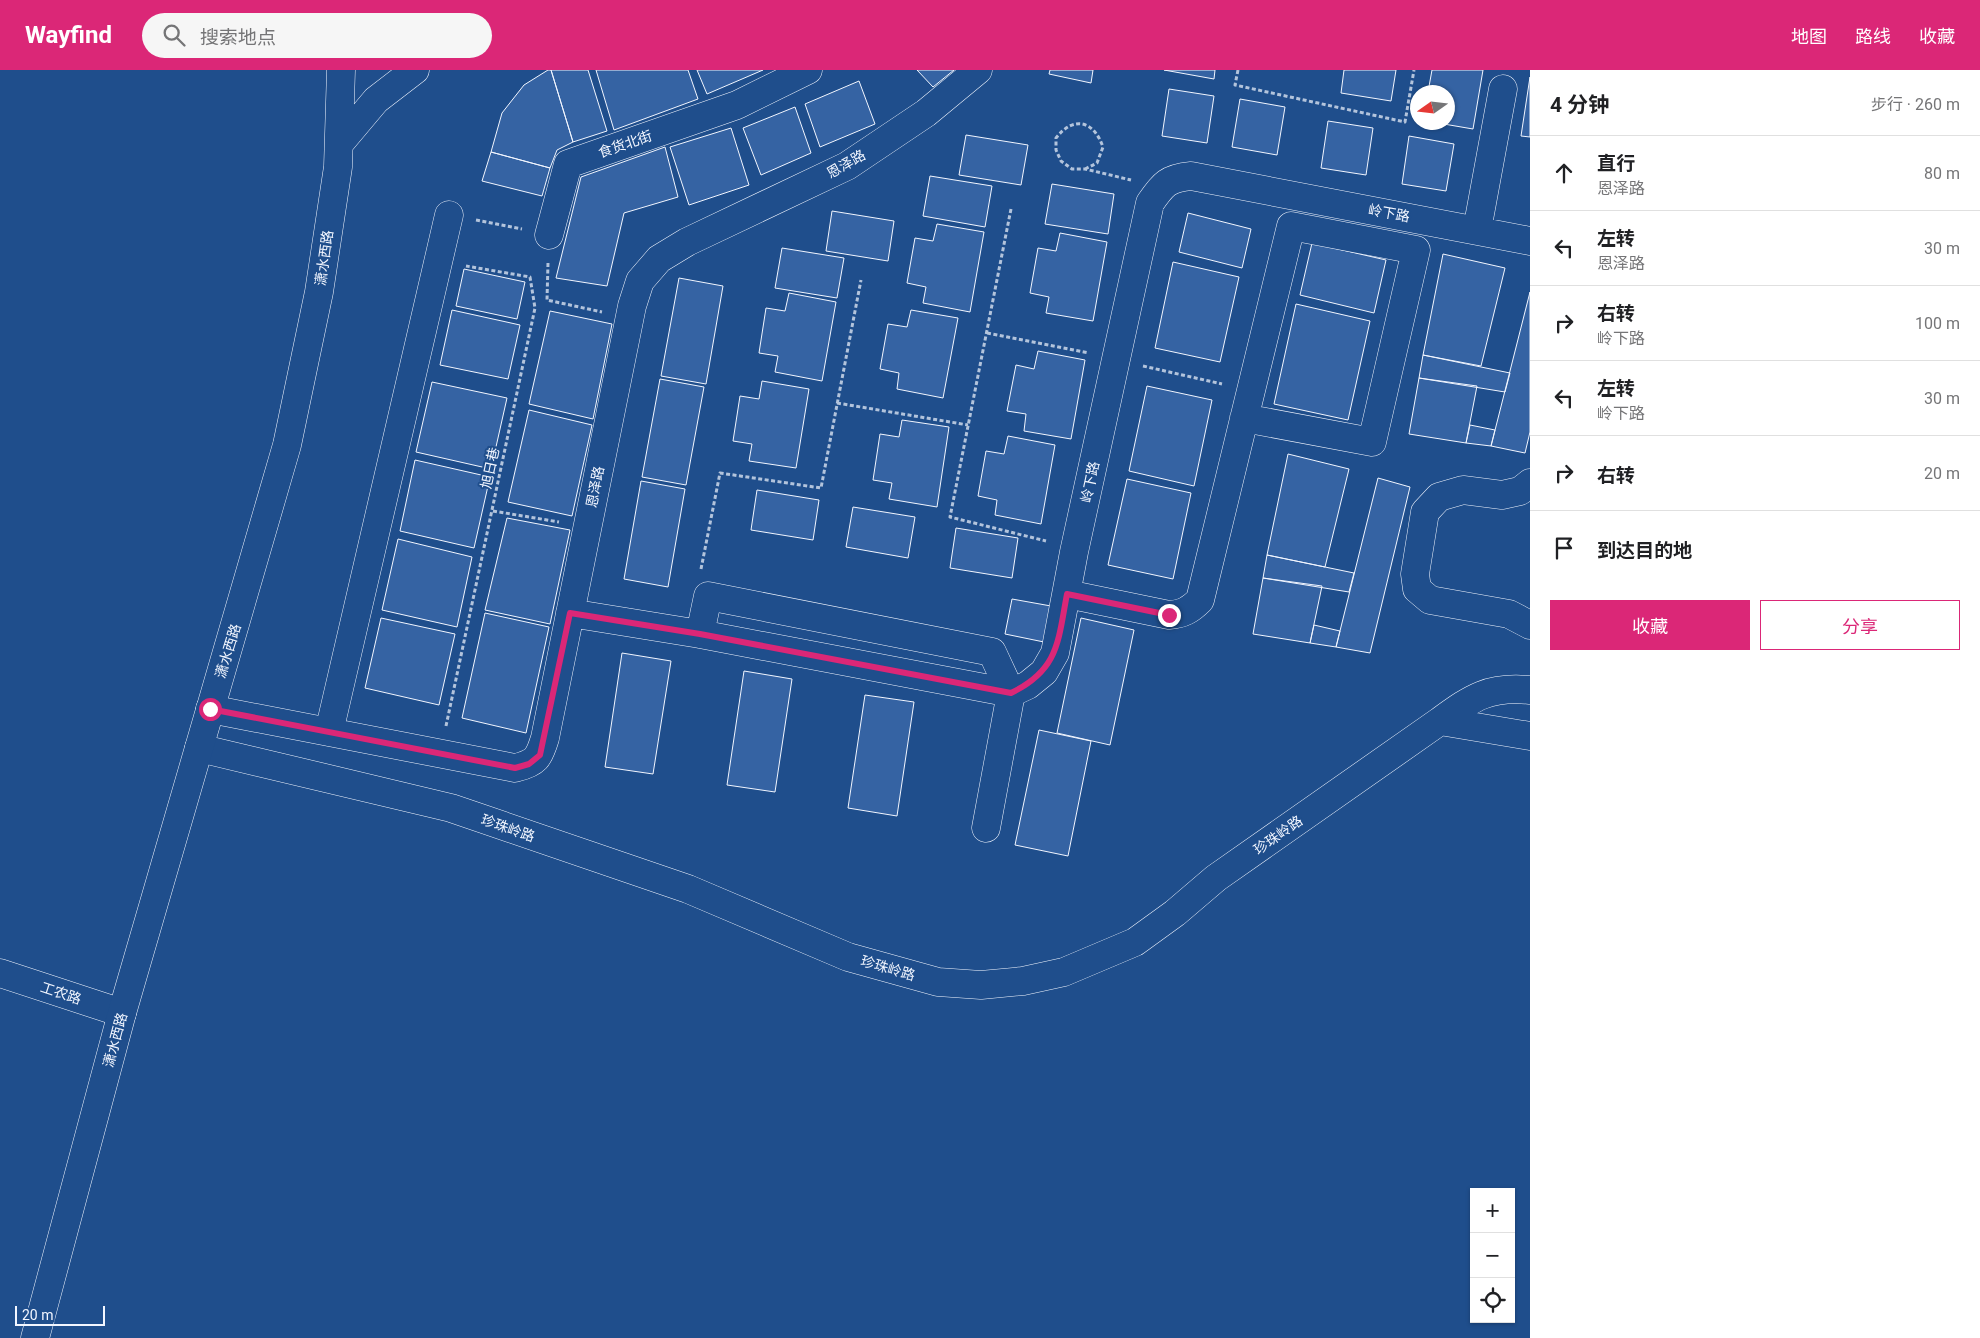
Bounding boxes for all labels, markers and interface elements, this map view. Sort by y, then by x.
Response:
search box [142,13,492,58]
text: Wayfind [25,21,112,49]
icon: search [160,21,188,49]
text: 搜索地点 [200,26,276,49]
text: 地图 [1791,26,1827,47]
text: 路线 [1855,26,1891,47]
text: 收藏 [1919,26,1955,47]
north arrow [1410,85,1455,130]
text: 4 分钟 [1550,93,1609,117]
text: 步行 · 260 m [1871,95,1960,114]
street label: 食货北街 [596,127,654,161]
street label: 恩泽路 [824,147,868,181]
text: 直行 [1597,152,1635,175]
icon: ahead [1550,159,1578,187]
text: 80 m [1924,164,1960,183]
text: 恩泽路 [1597,179,1645,198]
street label: 岭下路 [1367,201,1411,225]
text: 左转 [1597,227,1635,250]
street label: 潇水西路 [312,229,336,287]
icon: left [1550,234,1578,262]
text: 30 m [1924,239,1960,258]
text: 恩泽路 [1597,254,1645,273]
text: 右转 [1597,302,1635,325]
icon: right [1550,309,1578,337]
text: 100 m [1915,314,1960,333]
text: 岭下路 [1597,329,1645,348]
text: 左转 [1597,377,1635,400]
icon: left [1550,384,1578,412]
text: 30 m [1924,389,1960,408]
text: 岭下路 [1597,404,1645,423]
street label: 旭日巷 [478,446,502,490]
icon: right [1550,459,1578,487]
street label: 岭下路 [1078,460,1102,504]
text: 右转 [1597,464,1635,487]
text: 20 m [1924,464,1960,483]
street label: 恩泽路 [583,465,607,509]
icon: arrive [1550,534,1578,562]
text: 到达目的地 [1597,539,1692,562]
button: 收藏 [1550,600,1750,650]
button: 分享 [1760,600,1960,650]
route end [1158,604,1181,627]
street label: 潇水西路 [212,622,244,680]
route start [199,698,222,721]
street label: 珍珠岭路 [479,811,537,845]
street label: 珍珠岭路 [1250,812,1306,858]
street label: 珍珠岭路 [859,953,917,983]
street label: 工农路 [39,979,83,1007]
street label: 潇水西路 [100,1011,130,1069]
map controls [1470,1188,1515,1323]
button: + [1470,1188,1515,1233]
button: − [1470,1233,1515,1278]
button: locate [1470,1278,1515,1323]
scale bar [15,1303,105,1326]
text: 20 m [22,1307,54,1323]

